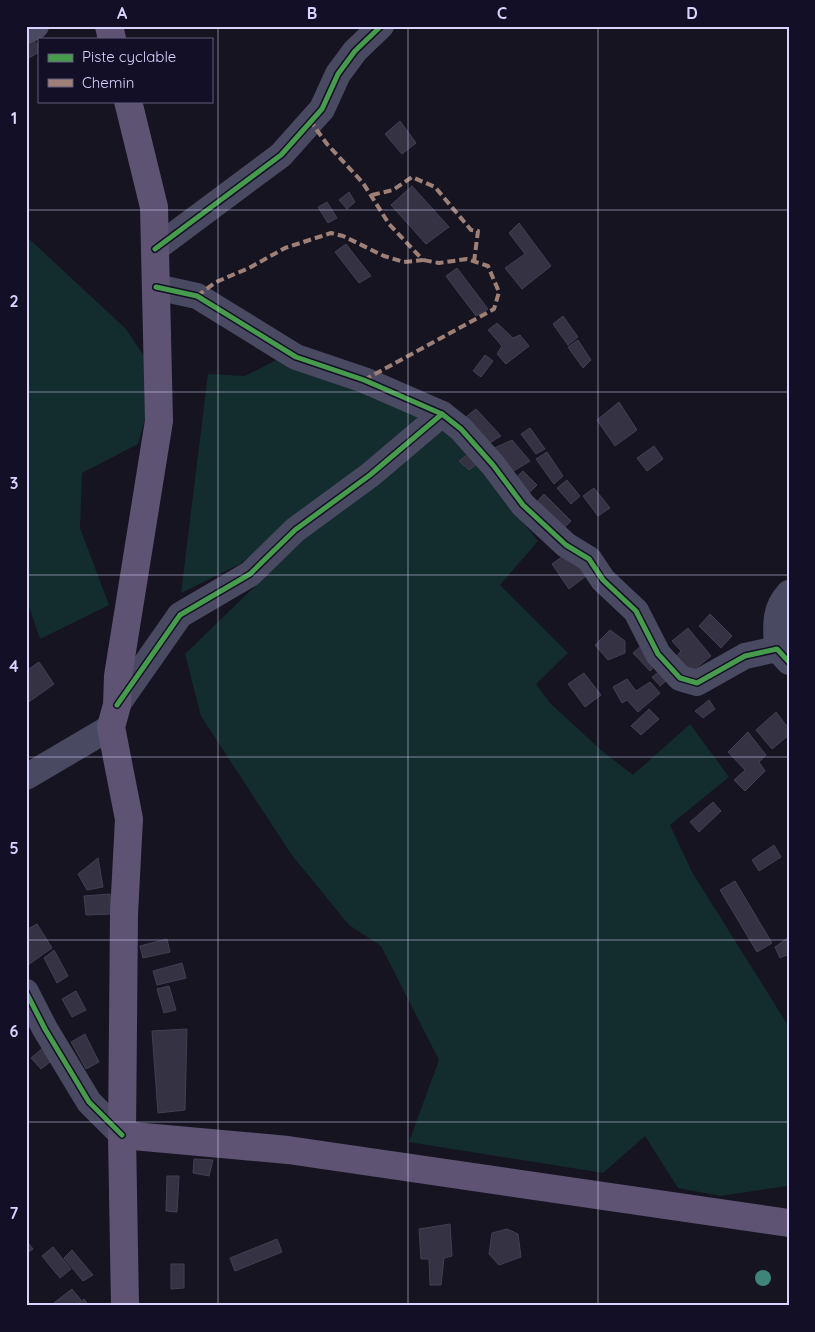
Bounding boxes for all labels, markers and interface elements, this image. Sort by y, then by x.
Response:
text: A [117,3,128,23]
text: B [307,3,317,23]
text: C [497,3,507,23]
text: D [686,3,698,23]
legend [38,38,212,102]
text: Piste cyclable [82,47,176,66]
text: Chemin [82,73,134,92]
text: 1 [11,108,17,128]
text: 2 [9,291,19,311]
text: 3 [10,473,18,493]
text: 4 [9,656,19,676]
text: 5 [9,838,19,858]
text: 6 [10,1021,19,1041]
text: 7 [10,1203,19,1223]

